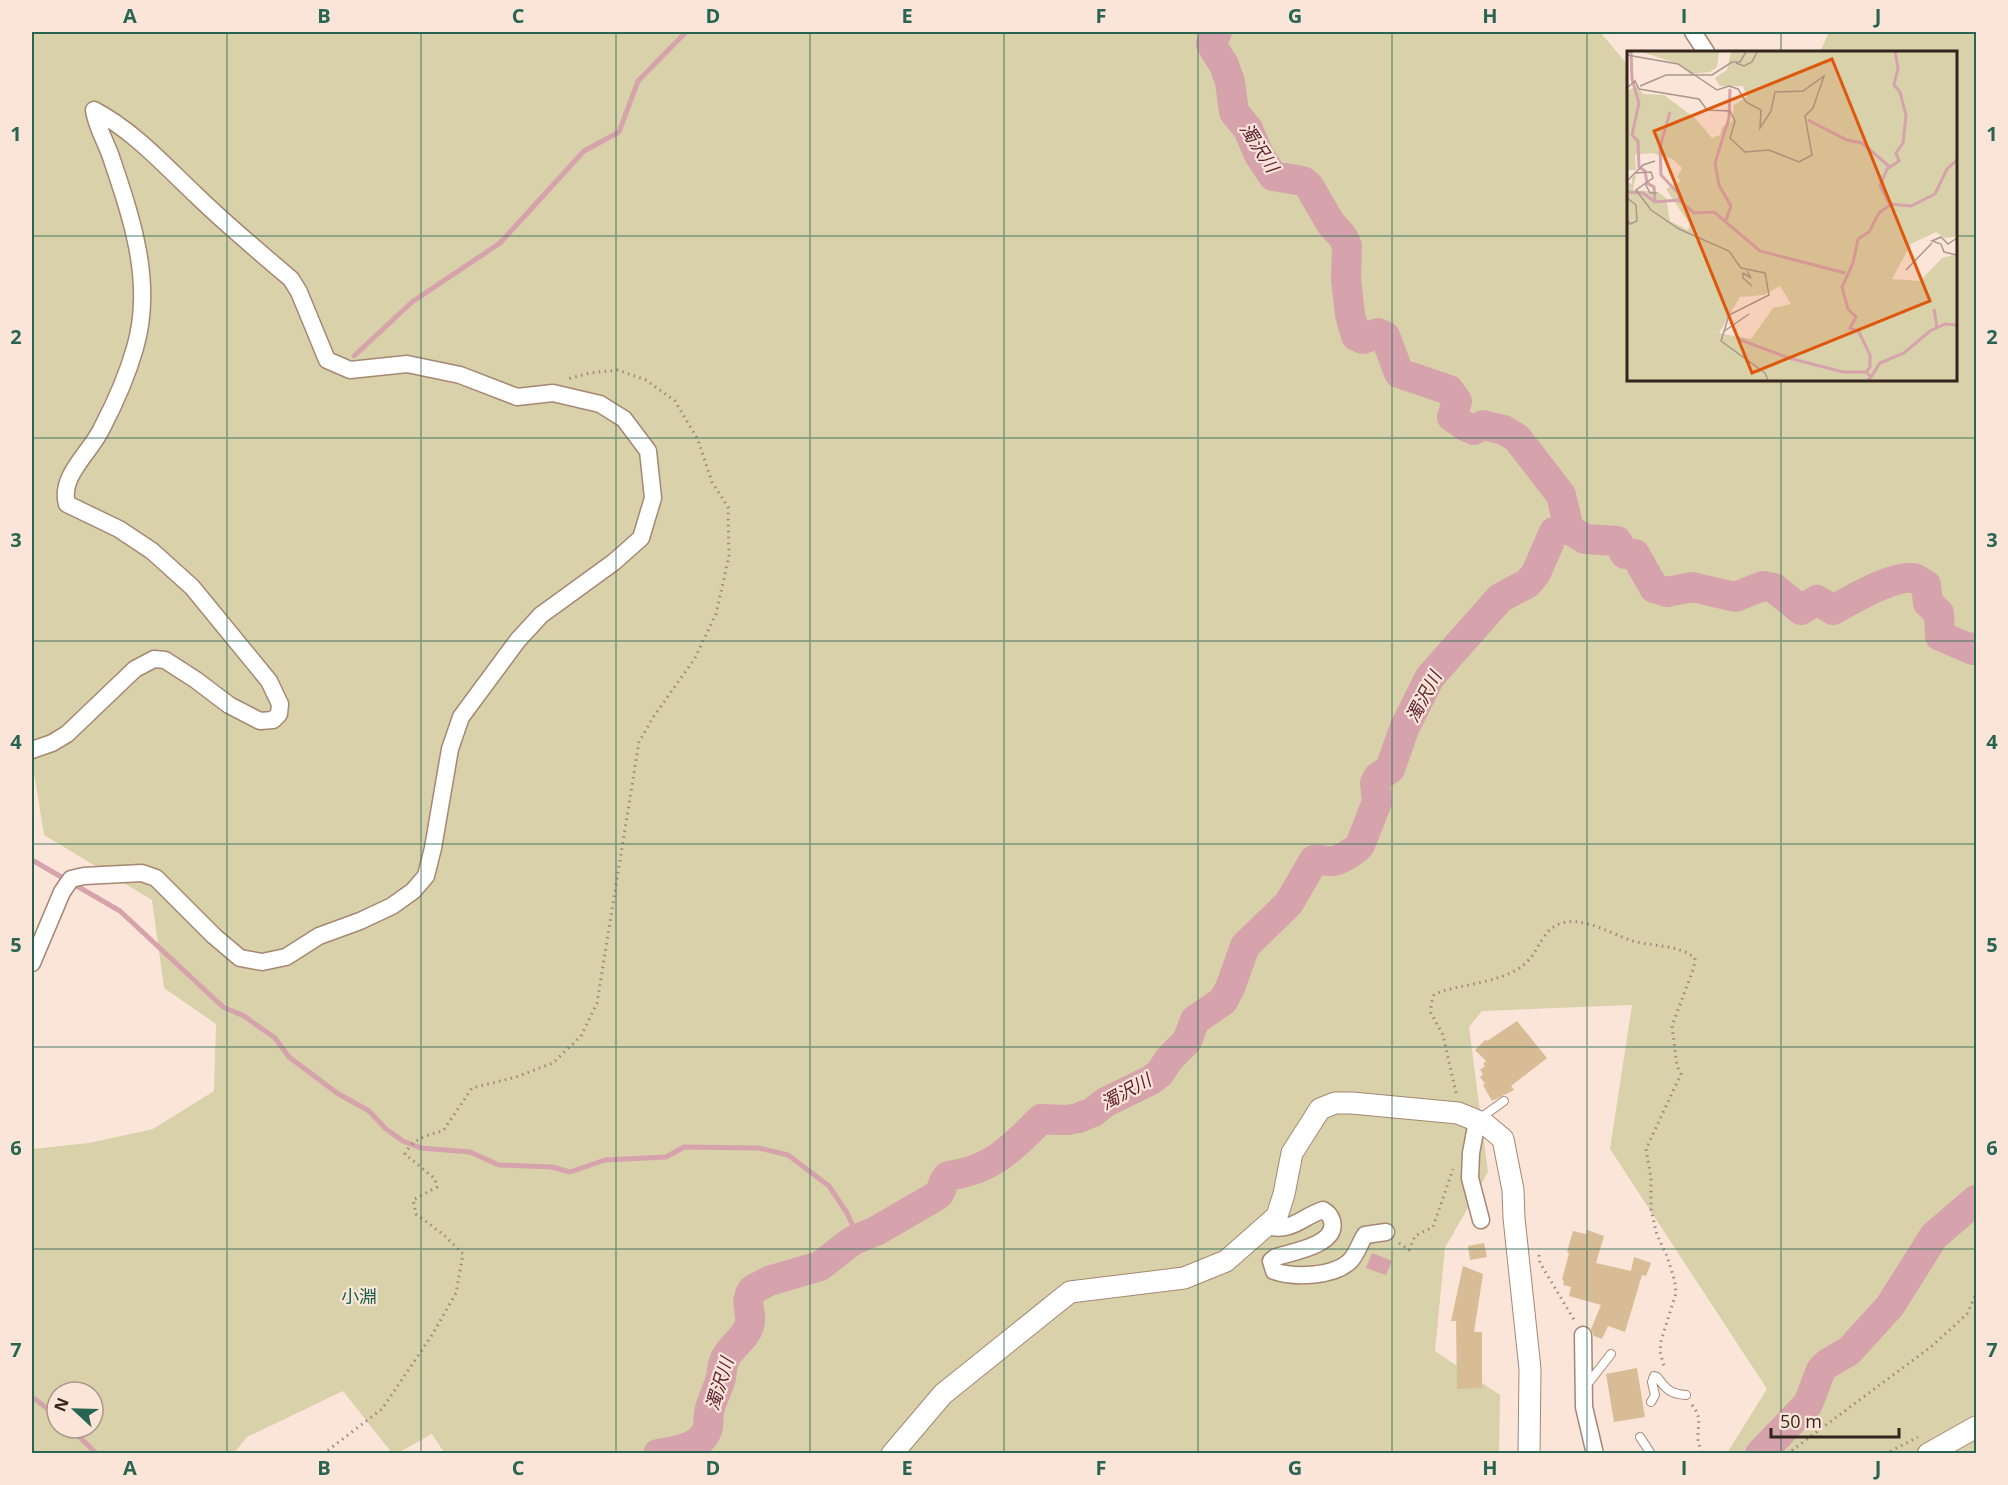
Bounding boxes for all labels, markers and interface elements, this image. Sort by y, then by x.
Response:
text: A [123,2,137,29]
text: B [317,2,331,29]
text: C [512,2,525,29]
text: D [706,2,720,29]
text: E [901,2,913,29]
text: F [1096,2,1106,29]
text: G [1288,2,1302,29]
text: H [1482,2,1498,29]
text: I [1681,2,1687,29]
text: J [1873,2,1881,29]
inset map [1627,51,1957,381]
water label: 濁沢川 [1235,118,1286,178]
text: 1 [10,120,22,147]
text: 1 [1986,120,1998,147]
text: 2 [10,323,22,350]
text: 2 [1986,323,1998,350]
text: 3 [10,526,22,553]
text: 3 [1986,526,1998,553]
water label: 濁沢川 [1400,665,1447,726]
text: 4 [10,728,22,755]
text: 4 [1986,728,1998,755]
text: 5 [10,931,22,958]
text: 5 [1986,931,1998,958]
water label: 濁沢川 [1096,1067,1157,1115]
text: 6 [10,1134,22,1161]
text: 6 [1986,1134,1998,1161]
district label: 小淵 [341,1284,377,1308]
text: 7 [10,1336,22,1363]
text: 7 [1986,1336,1998,1363]
water label: 濁沢川 [700,1352,739,1413]
north arrow [45,1380,105,1440]
text: N [48,1394,74,1415]
scale bar [1771,1401,1898,1439]
text: 50 m [1780,1409,1822,1433]
text: A [123,1454,137,1481]
text: B [317,1454,331,1481]
text: C [512,1454,525,1481]
text: D [706,1454,720,1481]
text: E [901,1454,913,1481]
text: F [1096,1454,1106,1481]
text: G [1288,1454,1302,1481]
text: H [1482,1454,1498,1481]
text: I [1681,1454,1687,1481]
text: J [1873,1454,1881,1481]

